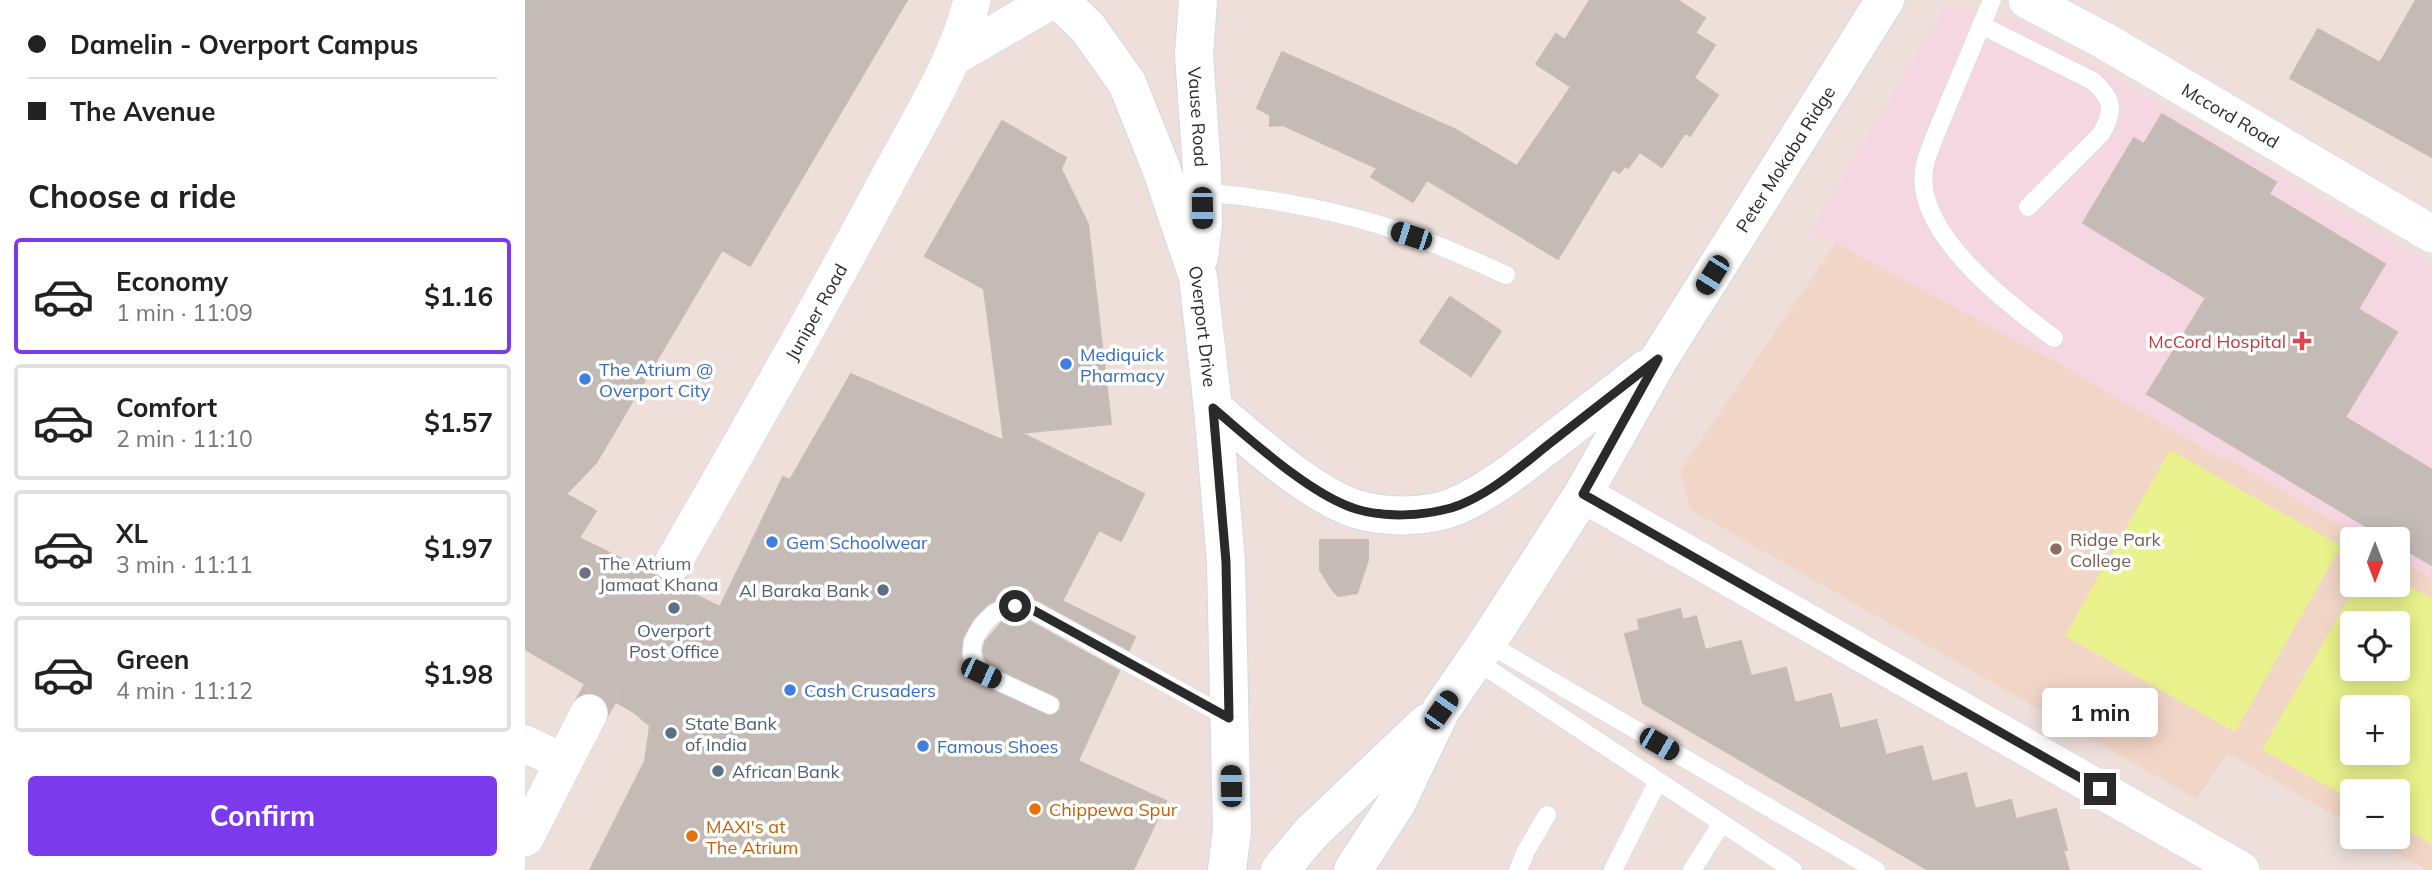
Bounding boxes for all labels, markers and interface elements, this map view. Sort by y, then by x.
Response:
text: Damelin - Overport Campus [70,28,418,61]
street label: Vause Road [1183,66,1213,168]
street label: Mccord Road [2178,78,2284,153]
street label: Peter Mokaba Ridge [1730,81,1840,236]
text: The Avenue [70,95,215,128]
text: Choose a ride [28,176,236,216]
car [1192,187,1213,229]
car [1388,220,1435,252]
car [1692,252,1733,298]
street label: Juniper Road [780,259,852,364]
street label: Overport Drive [1183,262,1222,388]
icon: car [32,265,95,328]
text: Economy [116,265,228,298]
text: $1.16 [424,280,493,313]
text: 1 min · 11:09 [116,298,253,327]
place label: McCord Hospital [2148,330,2286,353]
marker: McCord Hospital [2292,331,2312,351]
place label: Mediquick Pharmacy [1080,343,1165,387]
marker: Mediquick Pharmacy [1058,356,1074,372]
place label: The Atrium @ Overport City [599,358,713,402]
marker: The Atrium @ Overport City [577,371,593,387]
icon: car [32,391,95,454]
text: Comfort [116,391,217,424]
text: $1.57 [424,406,493,439]
text: 2 min · 11:10 [116,424,253,453]
icon: car [32,517,95,580]
text: XL [116,517,148,550]
north arrow [2340,527,2410,597]
map controls [2340,527,2410,849]
place label: Ridge Park College [2070,528,2162,572]
place label: Gem Schoolwear [786,531,928,554]
text: $1.97 [424,532,493,565]
marker: Gem Schoolwear [764,534,780,550]
marker: Ridge Park College [2048,541,2064,557]
text: 3 min · 11:11 [116,550,253,579]
place label: The Atrium Jamaat Khana [599,552,718,596]
marker: The Atrium Jamaat Khana [577,565,593,581]
place label: Al Baraka Bank [739,579,870,602]
marker: Al Baraka Bank [875,582,891,598]
route start [999,590,1031,622]
marker: Overport Post Office [666,600,682,616]
button: locate [2340,611,2410,681]
place label: Overport Post Office [629,619,719,663]
icon: car [32,643,95,706]
text: Green [116,643,189,676]
car [958,655,1005,691]
text: $1.98 [424,658,493,691]
text: 4 min · 11:12 [116,676,253,705]
place label: Cash Crusaders [804,679,936,702]
marker: Cash Crusaders [782,682,798,698]
car [1421,687,1462,733]
callout: 1 min [2042,688,2158,736]
button: + [2340,695,2410,765]
text: 1 min [2070,698,2130,727]
place label: State Bank of India [685,712,778,756]
car [1636,724,1683,764]
marker: State Bank of India [663,725,679,741]
place label: Famous Shoes [937,735,1058,758]
marker: Famous Shoes [915,738,931,754]
place label: African Bank [732,760,840,783]
marker: African Bank [710,763,726,779]
car [1221,765,1242,807]
route end [2084,773,2116,805]
button: Confirm [28,776,497,856]
button: − [2340,779,2410,849]
place label: Chippewa Spur [1049,798,1178,821]
marker: Chippewa Spur [1027,801,1043,817]
place label: MAXI's at The Atrium [706,815,798,859]
marker: MAXI's at The Atrium [684,828,700,844]

